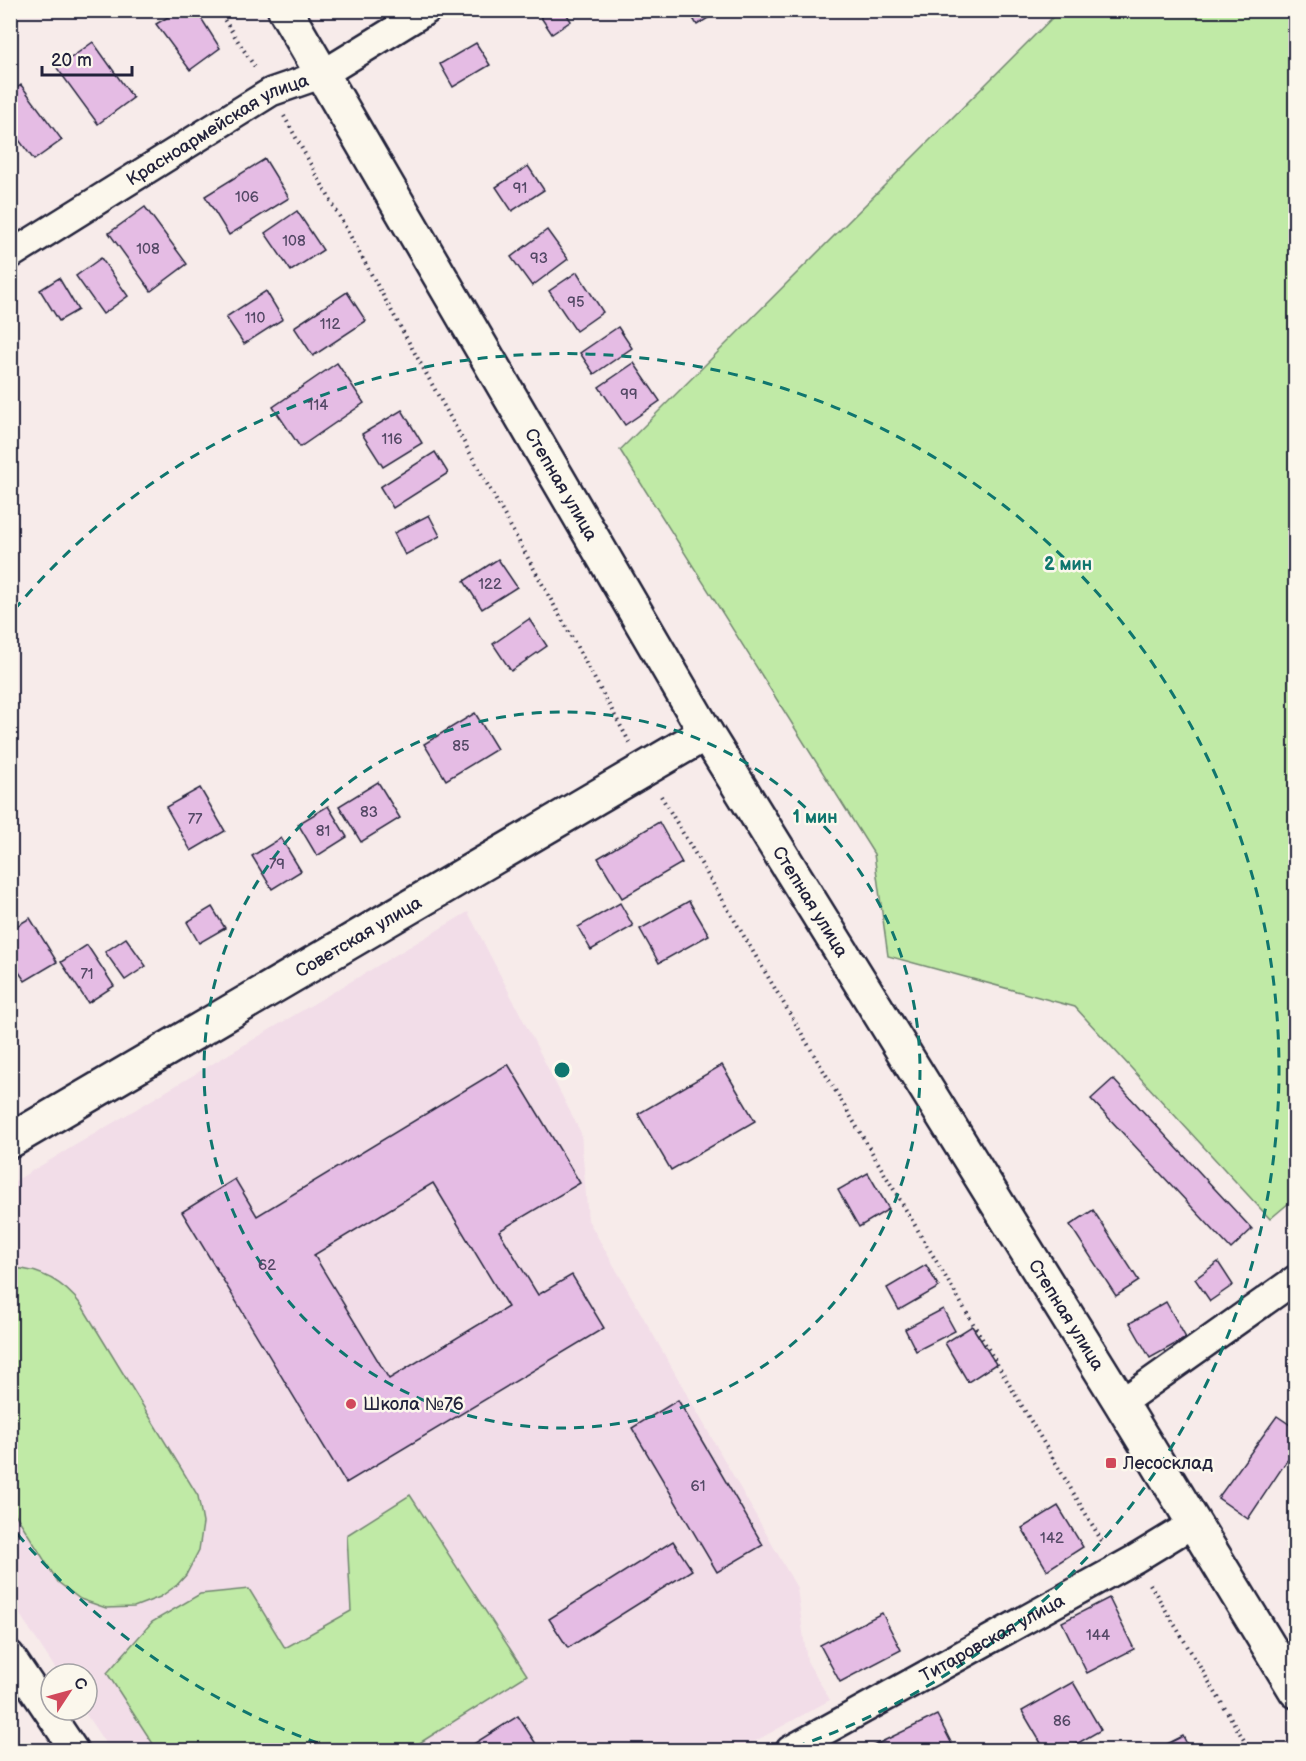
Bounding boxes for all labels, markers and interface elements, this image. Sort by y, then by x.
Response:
scale bar [42,39,132,77]
text: 20 m [51,50,92,71]
street label: Красноармейская улица [123,70,312,191]
house number: 91 [513,179,527,198]
house number: 106 [235,188,259,207]
house number: 108 [282,232,306,251]
house number: 108 [136,240,160,259]
house number: 93 [530,249,548,268]
house number: 95 [567,293,585,312]
house number: 110 [245,309,265,328]
house number: 112 [320,315,340,334]
house number: 99 [620,385,638,404]
house number: 114 [308,396,328,415]
street label: Степная улица [520,425,602,545]
house number: 116 [382,430,402,449]
text: 2 мин [1044,554,1092,575]
house number: 122 [478,575,502,594]
house number: 85 [452,737,470,756]
house number: 83 [360,803,378,822]
text: 1 мин [793,807,837,828]
house number: 77 [188,810,203,829]
house number: 81 [316,822,330,841]
street label: Степная улица [768,843,852,962]
house number: 79 [269,855,285,874]
street label: Советская улица [292,892,426,982]
house number: 71 [80,965,94,984]
centre of rings [552,1060,572,1080]
house number: 62 [258,1256,276,1275]
street label: Степная улица [1024,1256,1108,1375]
place label: Школа №76 [363,1394,464,1415]
marker: Школа №76 [344,1397,358,1411]
place label: Лесосклад [1122,1453,1213,1474]
marker: Лесосклад [1104,1456,1118,1470]
house number: 61 [691,1477,705,1496]
house number: 142 [1040,1529,1064,1548]
street label: Титаровская улица [917,1590,1068,1687]
house number: 144 [1086,1626,1110,1645]
north arrow [39,1662,99,1722]
text: С [69,1674,91,1694]
house number: 86 [1053,1712,1071,1731]

